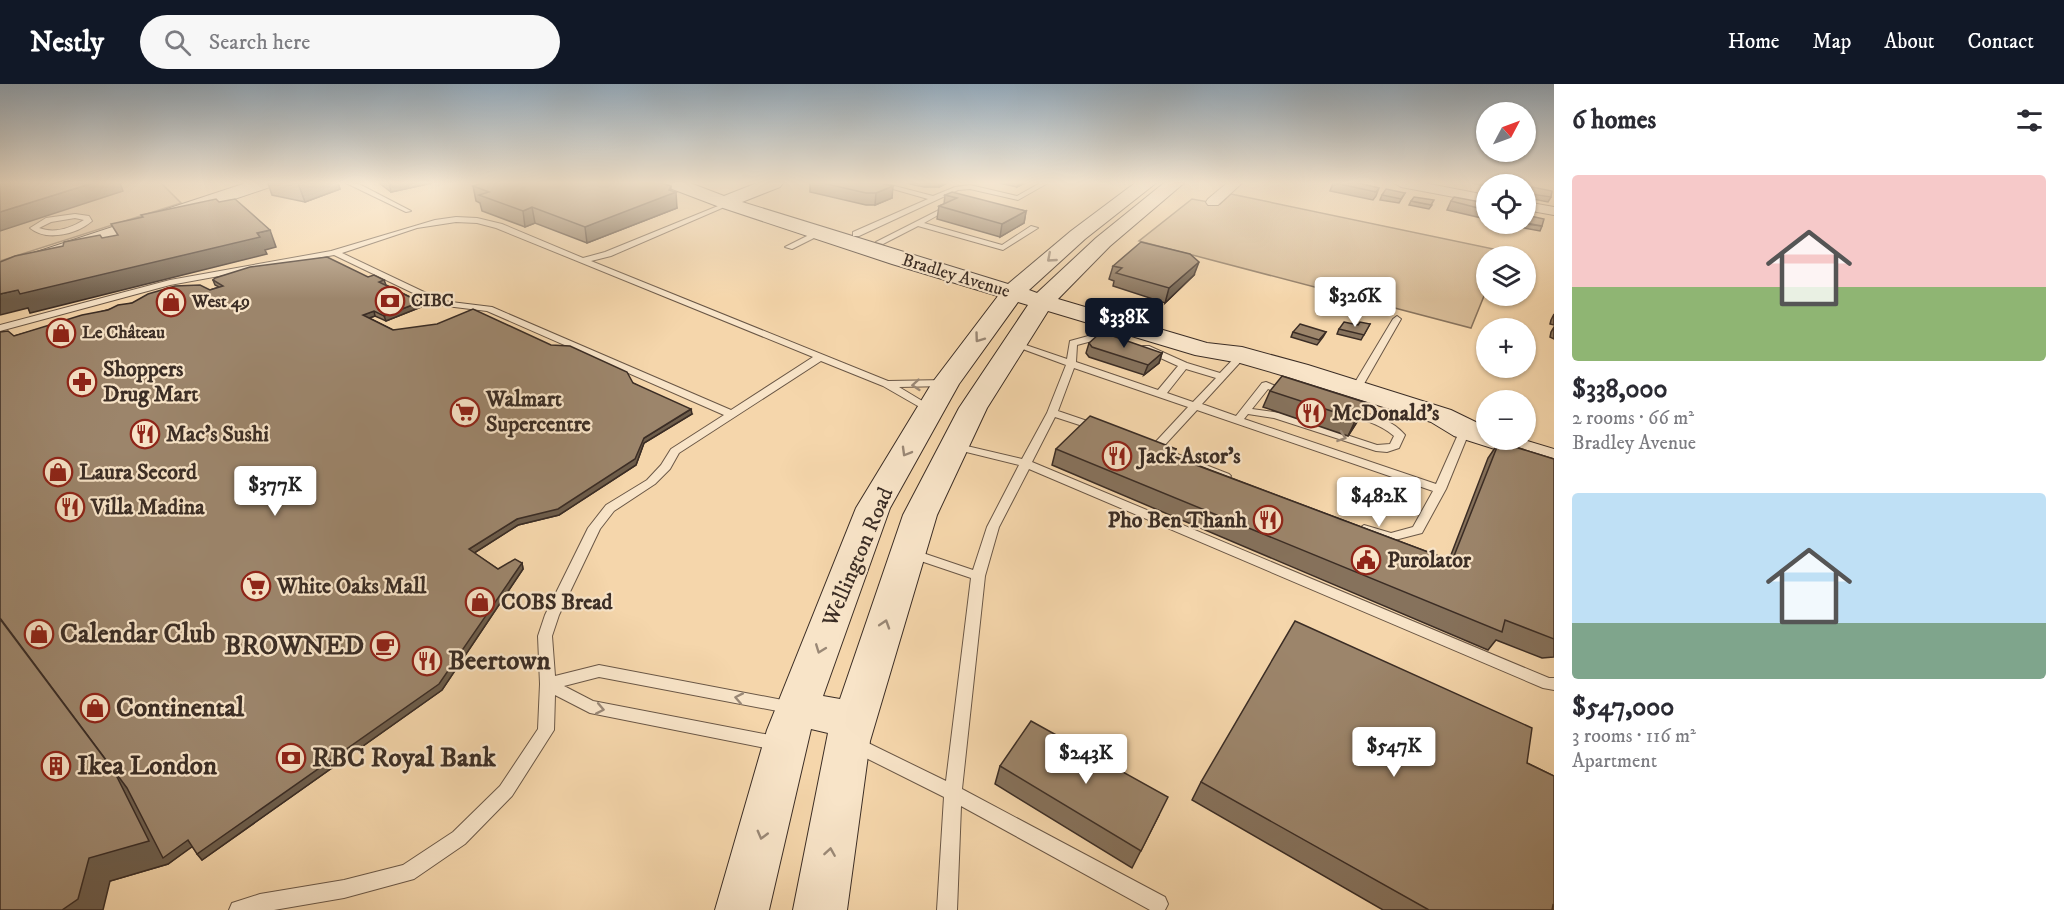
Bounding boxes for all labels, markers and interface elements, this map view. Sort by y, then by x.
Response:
search box [140,15,560,69]
text: Nestly [30,25,104,60]
icon: search [161,26,194,59]
text: Search here [209,29,310,56]
text: Home [1728,29,1780,55]
text: Map [1813,29,1851,55]
text: About [1884,29,1935,55]
text: Contact [1968,29,2034,55]
north arrow [1476,102,1536,162]
map controls [1476,102,1536,450]
text: 6 homes [1572,104,1656,137]
icon: filters [2013,104,2046,137]
button: locate [1476,174,1536,234]
icon: home [1755,214,1863,322]
button: layers [1476,246,1536,306]
street label: Bradley Avenue [899,249,1013,303]
one-way arrow [1047,251,1058,262]
pin: $326K [1313,277,1397,328]
text: $326K [1329,284,1381,309]
bank icon: CIBC [374,285,406,317]
shop icon: West 49 [155,286,187,318]
place label: CIBC [411,290,454,312]
place label: West 49 [191,291,250,313]
pin: $338K [1082,298,1166,349]
text: $338K [1099,305,1149,330]
shop icon: Le Château [45,317,77,349]
button: + [1476,318,1536,378]
place label: Le Château [82,322,165,344]
one-way arrow [975,331,986,342]
place label: Shoppers Drug Mart [103,356,198,408]
pharmacy icon: Shoppers Drug Mart [66,366,98,398]
text: $338,000 [1572,373,1668,406]
one-way arrow [912,378,921,391]
place label: Walmart Supercentre [485,386,591,438]
button: − [1476,390,1536,450]
supermarket icon: Walmart Supercentre [449,396,481,428]
restaurant icon: McDonald's [1295,397,1327,429]
place label: McDonald's [1332,400,1440,427]
text: 2 rooms · 66 m² [1572,406,1694,431]
restaurant icon: Mac's Sushi [129,418,161,450]
place label: Mac's Sushi [166,421,269,448]
one-way arrow [1336,430,1347,442]
text: Bradley Avenue [1572,431,1696,456]
restaurant icon: Jack Astor's [1101,440,1133,472]
place label: Jack Astor's [1135,443,1241,470]
one-way arrow [902,445,913,456]
shop icon: Laura Secord [42,456,74,488]
place label: Laura Secord [79,459,198,486]
pin: $377K [233,466,317,517]
text: $377K [248,473,302,498]
pin: $482K [1337,477,1421,528]
street label: Wellington Road [816,483,900,632]
text: $482K [1351,484,1407,509]
restaurant icon: Villa Madina [54,491,86,523]
place label: Villa Madina [90,494,205,521]
restaurant icon: Pho Ben Thanh [1252,504,1284,536]
place label: Pho Ben Thanh [1108,507,1247,534]
icon: home [1755,532,1863,640]
public building icon: Purolator [1350,544,1382,576]
place label: Purolator [1387,547,1472,574]
supermarket icon: White Oaks Mall [240,570,272,602]
place label: White Oaks Mall [276,573,427,600]
shop icon: COBS Bread [464,586,496,618]
place label: COBS Bread [501,589,614,616]
place label: Calendar Club [60,617,215,651]
shop icon: Calendar Club [23,618,55,650]
one-way arrow [878,619,890,630]
place label: BROWNED [224,629,364,663]
cafe icon: BROWNED [369,630,401,662]
one-way arrow [814,643,827,654]
place label: Beertown [448,644,551,678]
restaurant icon: Beertown [411,645,443,677]
place label: Continental [116,691,245,725]
text: $547,000 [1572,691,1674,724]
shop icon: Continental [79,692,111,724]
one-way arrow [735,692,745,705]
one-way arrow [595,702,605,715]
text: 3 rooms · 116 m² [1572,724,1696,749]
pin: $547K [1352,727,1436,778]
pin: $243K [1044,734,1128,785]
text: $547K [1366,734,1422,759]
place label: RBC Royal Bank [312,741,497,775]
text: $243K [1059,741,1113,766]
bank icon: RBC Royal Bank [275,742,307,774]
place label: Ikea London [77,749,218,783]
text: Apartment [1572,749,1657,774]
building icon: Ikea London [40,750,72,782]
one-way arrow [756,830,769,840]
one-way arrow [823,848,835,857]

